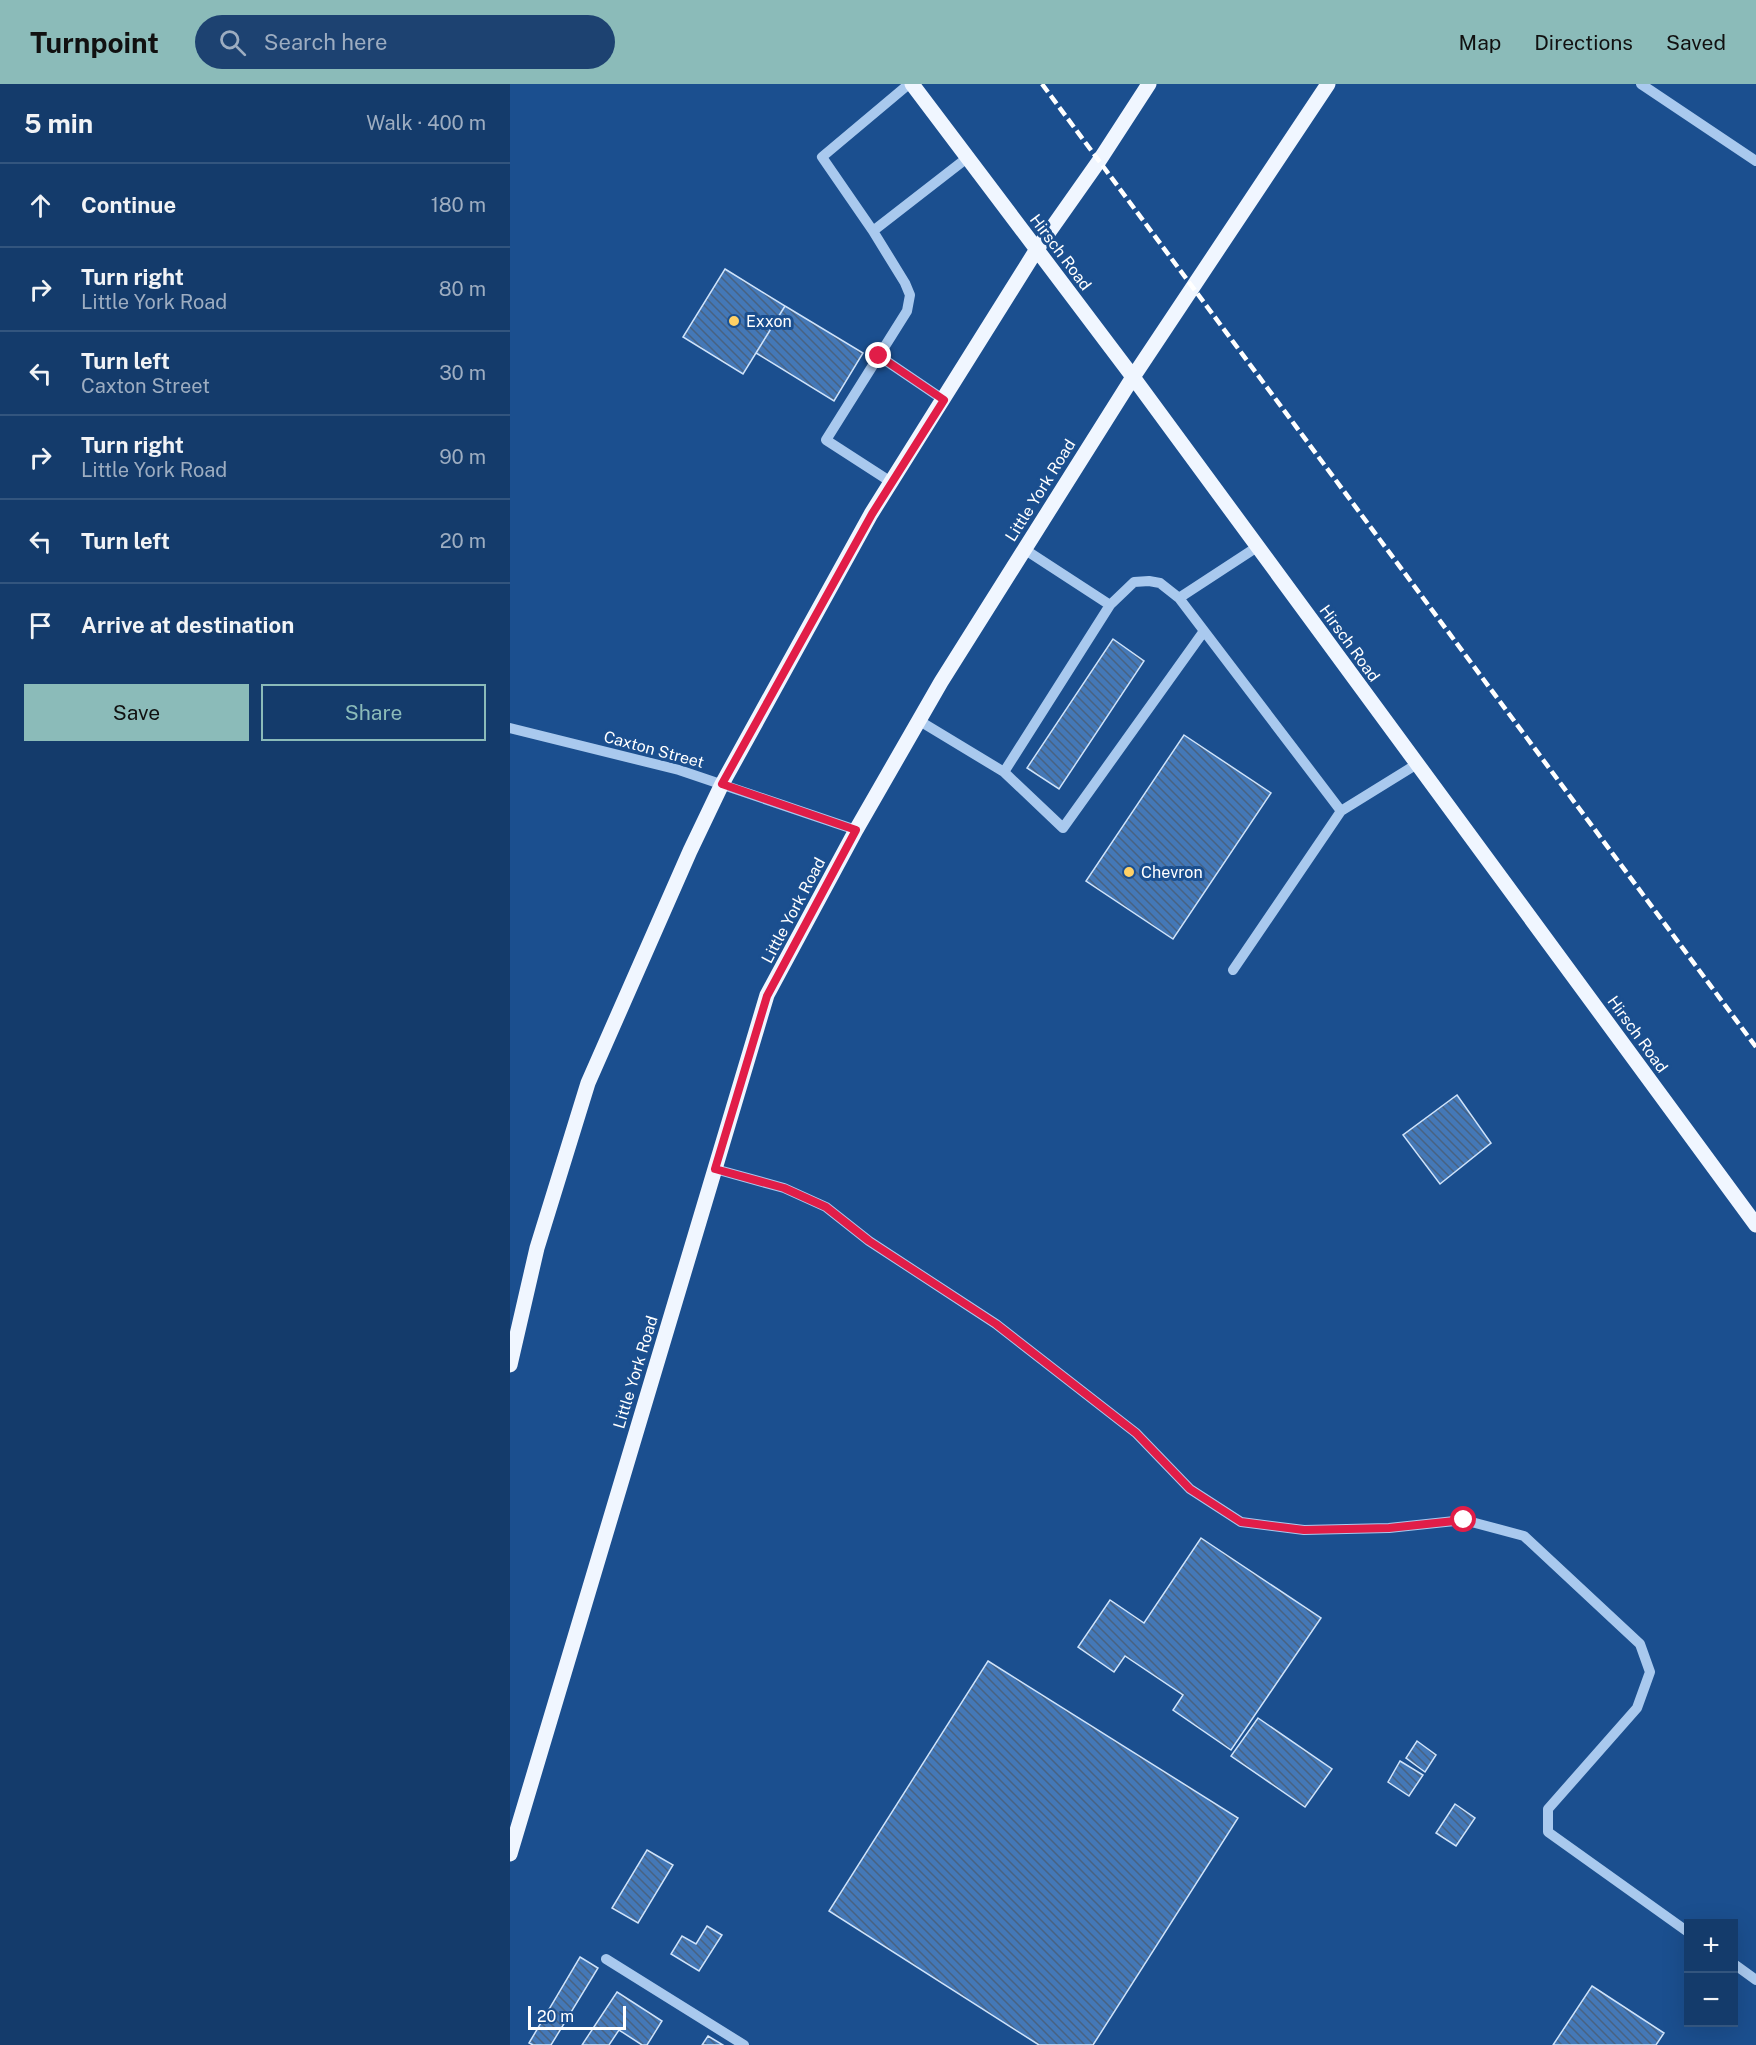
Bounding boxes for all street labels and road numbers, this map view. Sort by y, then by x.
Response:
street label: Hirsch Road [1026,211,1095,294]
street label: Little York Road [1001,436,1079,545]
street label: Hirsch Road [1315,601,1384,685]
street label: Caxton Street [602,727,706,772]
street label: Little York Road [758,854,829,966]
street label: Hirsch Road [1603,992,1672,1076]
street label: Little York Road [609,1313,662,1431]

